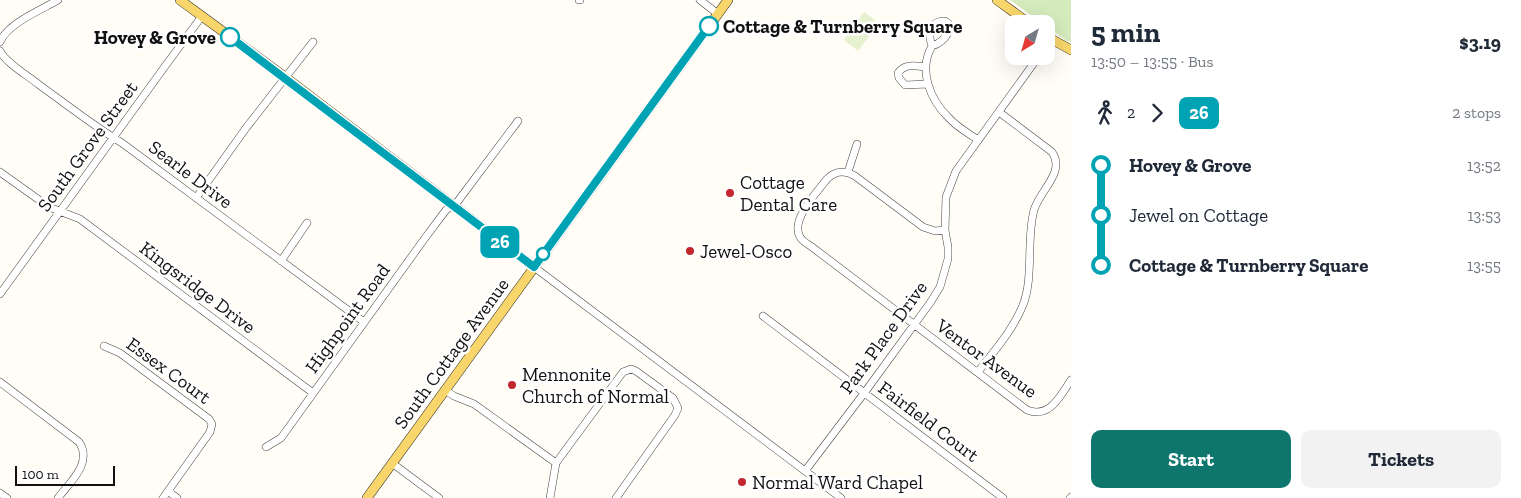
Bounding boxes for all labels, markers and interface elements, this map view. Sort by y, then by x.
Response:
place label: Cottage & Turnberry Square [723,15,962,38]
north arrow [1005,15,1055,65]
map controls [1005,15,1055,65]
marker: Cottage & Turnberry Square [699,16,719,36]
text: 5 min [1091,16,1160,49]
place label: Hovey & Grove [94,26,216,49]
marker: Hovey & Grove [220,27,240,47]
text: $3.19 [1459,31,1501,54]
text: 13:50 – 13:55 · Bus [1091,52,1214,71]
street label: South Grove Street [32,77,142,216]
icon: walk [1091,99,1119,127]
icon: forward [1143,99,1171,127]
text: 26 [1189,102,1209,124]
text: 2 [1127,103,1135,122]
text: 2 stops [1452,103,1501,122]
street label: Searle Drive [144,135,237,213]
text: Hovey & Grove [1129,154,1251,177]
text: 13:52 [1467,156,1501,175]
place label: Cottage Dental Care [740,171,837,216]
marker: Cottage Dental Care [724,187,736,199]
text: Jewel on Cottage [1129,204,1268,227]
text: 13:53 [1467,206,1501,225]
line badge: 26 [478,226,522,258]
text: 26 [490,231,510,253]
street label: Kingsridge Drive [135,236,260,339]
place label: Jewel-Osco [700,240,793,263]
marker: Jewel-Osco [684,245,696,257]
unlabelled marker [536,247,550,261]
text: Cottage & Turnberry Square [1129,254,1368,277]
text: 13:55 [1467,256,1501,275]
street label: Highpoint Road [300,259,395,377]
street label: South Cottage Avenue [389,273,514,433]
street label: Park Place Drive [835,276,932,398]
street label: Ventor Avenue [931,313,1042,403]
street label: Essex Court [122,332,215,409]
place label: Mennonite Church of Normal [522,363,669,408]
street label: Fairfield Court [874,376,984,467]
marker: Mennonite Church of Normal [506,379,518,391]
button: Start [1091,430,1291,488]
button: Tickets [1301,430,1501,488]
scale bar [15,463,115,486]
text: 100 m [22,466,59,483]
place label: Normal Ward Chapel [752,471,923,494]
marker: Normal Ward Chapel [736,476,748,488]

